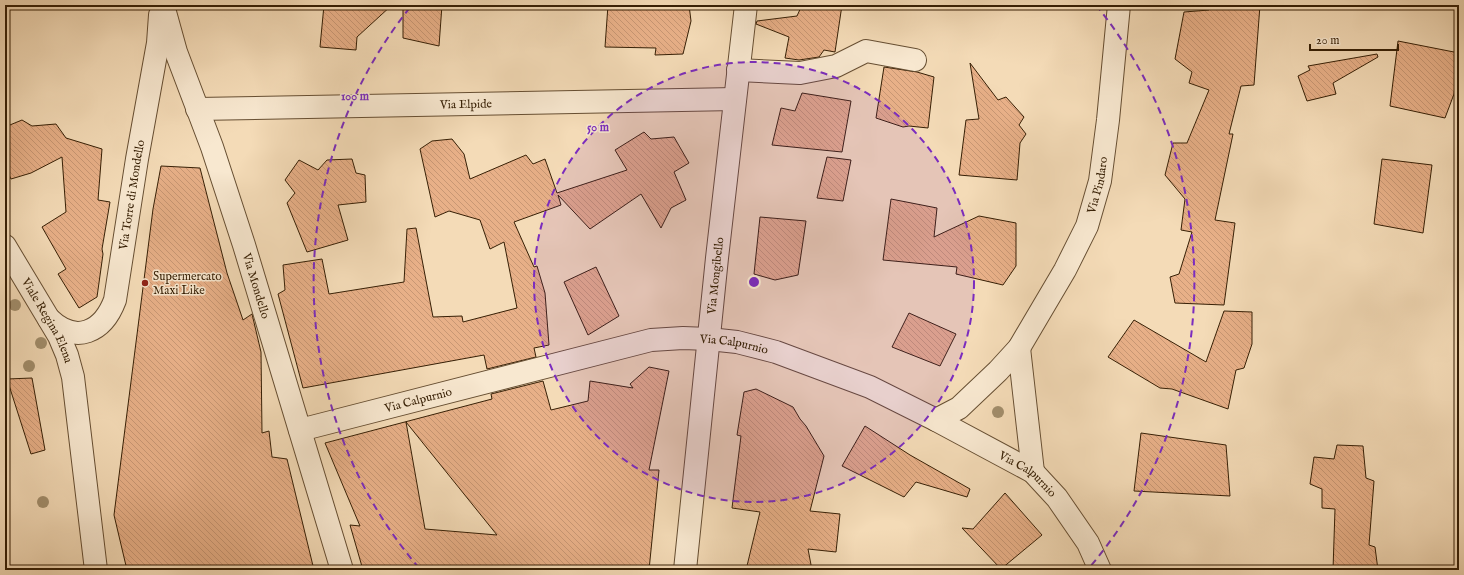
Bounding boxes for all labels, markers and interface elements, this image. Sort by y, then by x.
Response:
scale bar [1310,26,1398,52]
text: 20 m [1316,33,1339,48]
text: 100 m [341,89,370,104]
street label: Via Elpide [439,97,493,113]
text: 50 m [587,120,610,135]
street label: Via Torre di Mondello [116,138,148,252]
street label: Via Pindaro [1084,155,1111,216]
street label: Via Mongibello [704,236,727,316]
street label: Via Mondello [239,250,273,321]
place label: Supermercato Maxi Like [153,269,222,298]
street label: Viale Regina Elena [17,275,76,365]
centre of rings [747,275,761,289]
marker: Supermercato Maxi Like [140,278,150,288]
street label: Via Calpurnio [699,332,770,358]
street label: Via Calpurnio [382,384,454,416]
street label: Via Calpurnio [995,448,1060,501]

